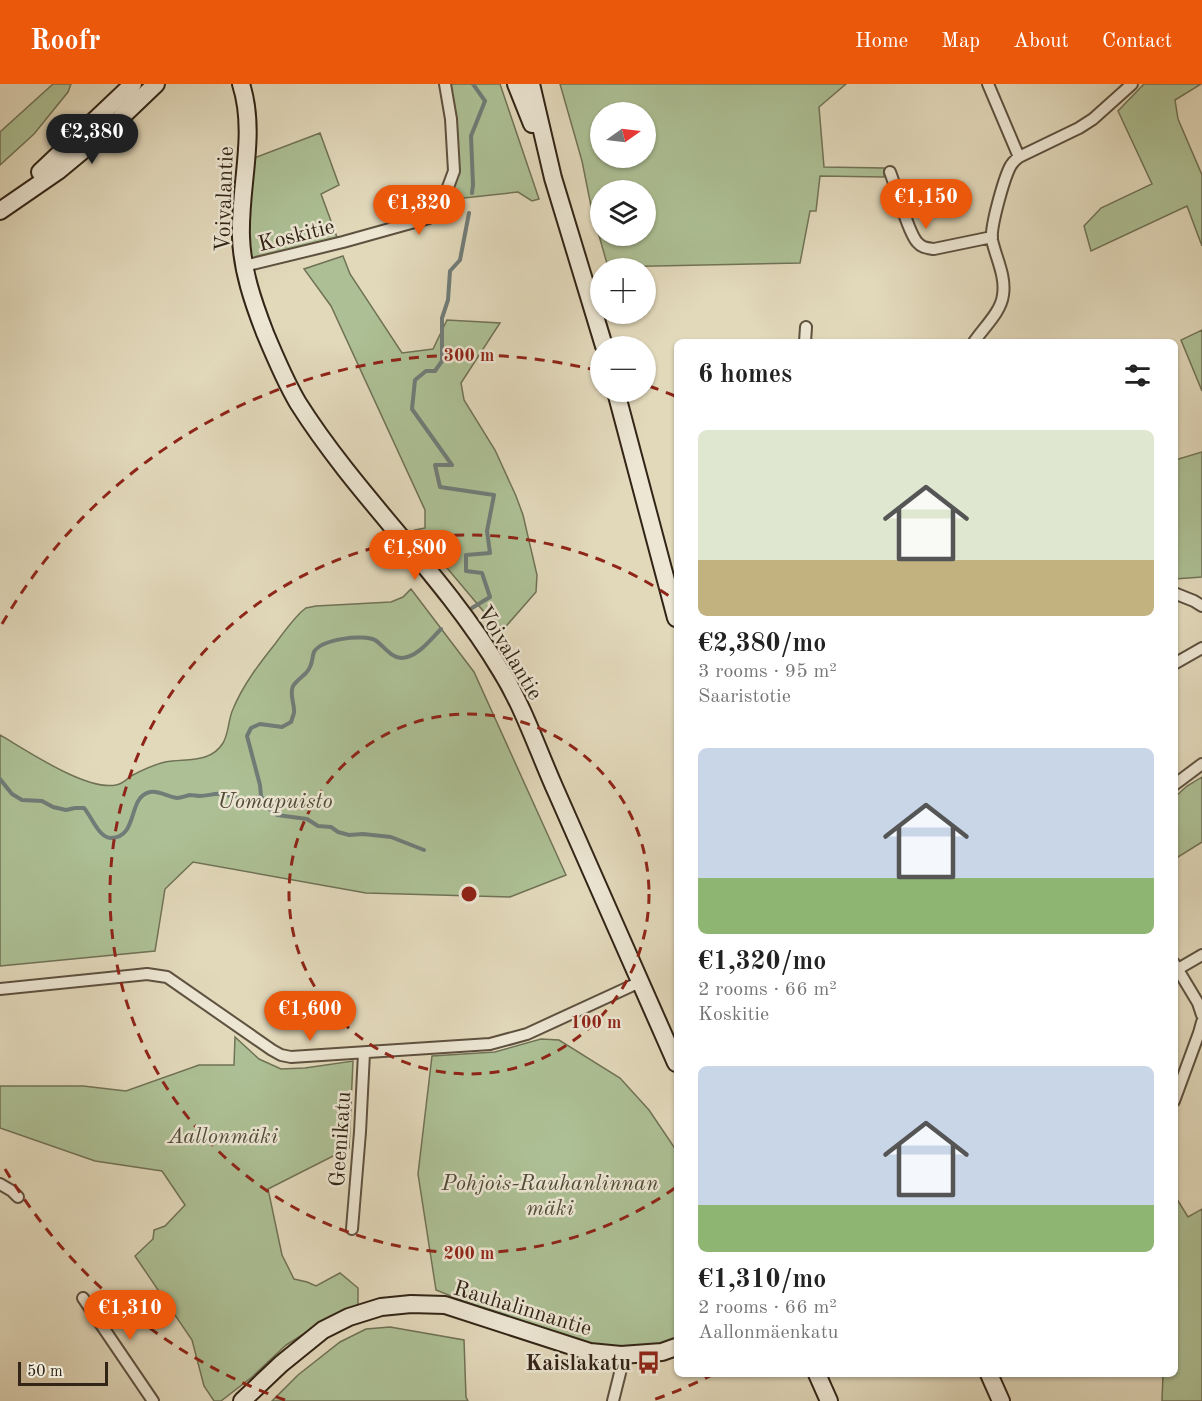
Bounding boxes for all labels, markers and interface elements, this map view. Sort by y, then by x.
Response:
text: Roofr [30,28,101,56]
text: Home [855,31,908,52]
text: Map [941,31,980,52]
text: About [1013,31,1069,52]
text: Contact [1102,31,1172,52]
north arrow [590,102,656,168]
map controls [590,102,656,402]
pin: €2,380 [43,114,141,165]
text: €2,380 [60,123,124,143]
street label: Voivalantie [212,146,238,252]
pin: €1,150 [877,179,975,230]
button: layers [590,180,656,246]
pin: €1,320 [370,185,468,236]
text: €1,150 [894,188,958,208]
text: €1,320 [387,194,451,214]
street label: Koskitie [256,216,337,256]
button: + [590,258,656,324]
button: − [590,336,656,402]
text: 300 m [444,347,494,365]
icon: filters [1121,359,1154,392]
text: 6 homes [698,362,792,388]
icon: home [872,469,980,577]
pin: €1,800 [366,530,464,581]
text: €1,800 [383,539,447,559]
street label: Voivalantie [473,602,546,704]
text: €2,380/mo [698,631,826,657]
text: 3 rooms · 95 m² [698,662,837,682]
text: Saaristotie [698,687,791,707]
icon: home [872,787,980,895]
park label: Uomapuisto [217,791,333,813]
centre of rings [459,884,479,904]
text: €1,320/mo [698,949,826,975]
text: 2 rooms · 66 m² [698,980,837,1000]
pin: €1,600 [261,991,359,1042]
text: €1,600 [278,1000,342,1020]
text: Koskitie [698,1005,769,1025]
text: 100 m [571,1014,621,1032]
street label: Geenikatu [327,1090,355,1188]
icon: home [872,1105,980,1213]
park label: Aallonmäki [167,1126,279,1148]
park label: Pohjois-Rauhanlinnan mäki [440,1173,659,1220]
text: 200 m [444,1245,494,1263]
text: €1,310/mo [698,1267,826,1293]
street label: Rauhalinnantie [451,1277,594,1340]
pin: €1,310 [81,1290,179,1341]
text: 2 rooms · 66 m² [698,1298,837,1318]
text: €1,310 [98,1299,162,1319]
text: Aallonmäenkatu [698,1323,838,1343]
bus stop icon: Kaislakatu [636,1349,662,1375]
place label: Kaislakatu [525,1353,631,1375]
scale bar [18,1359,108,1386]
text: 50 m [27,1364,63,1380]

